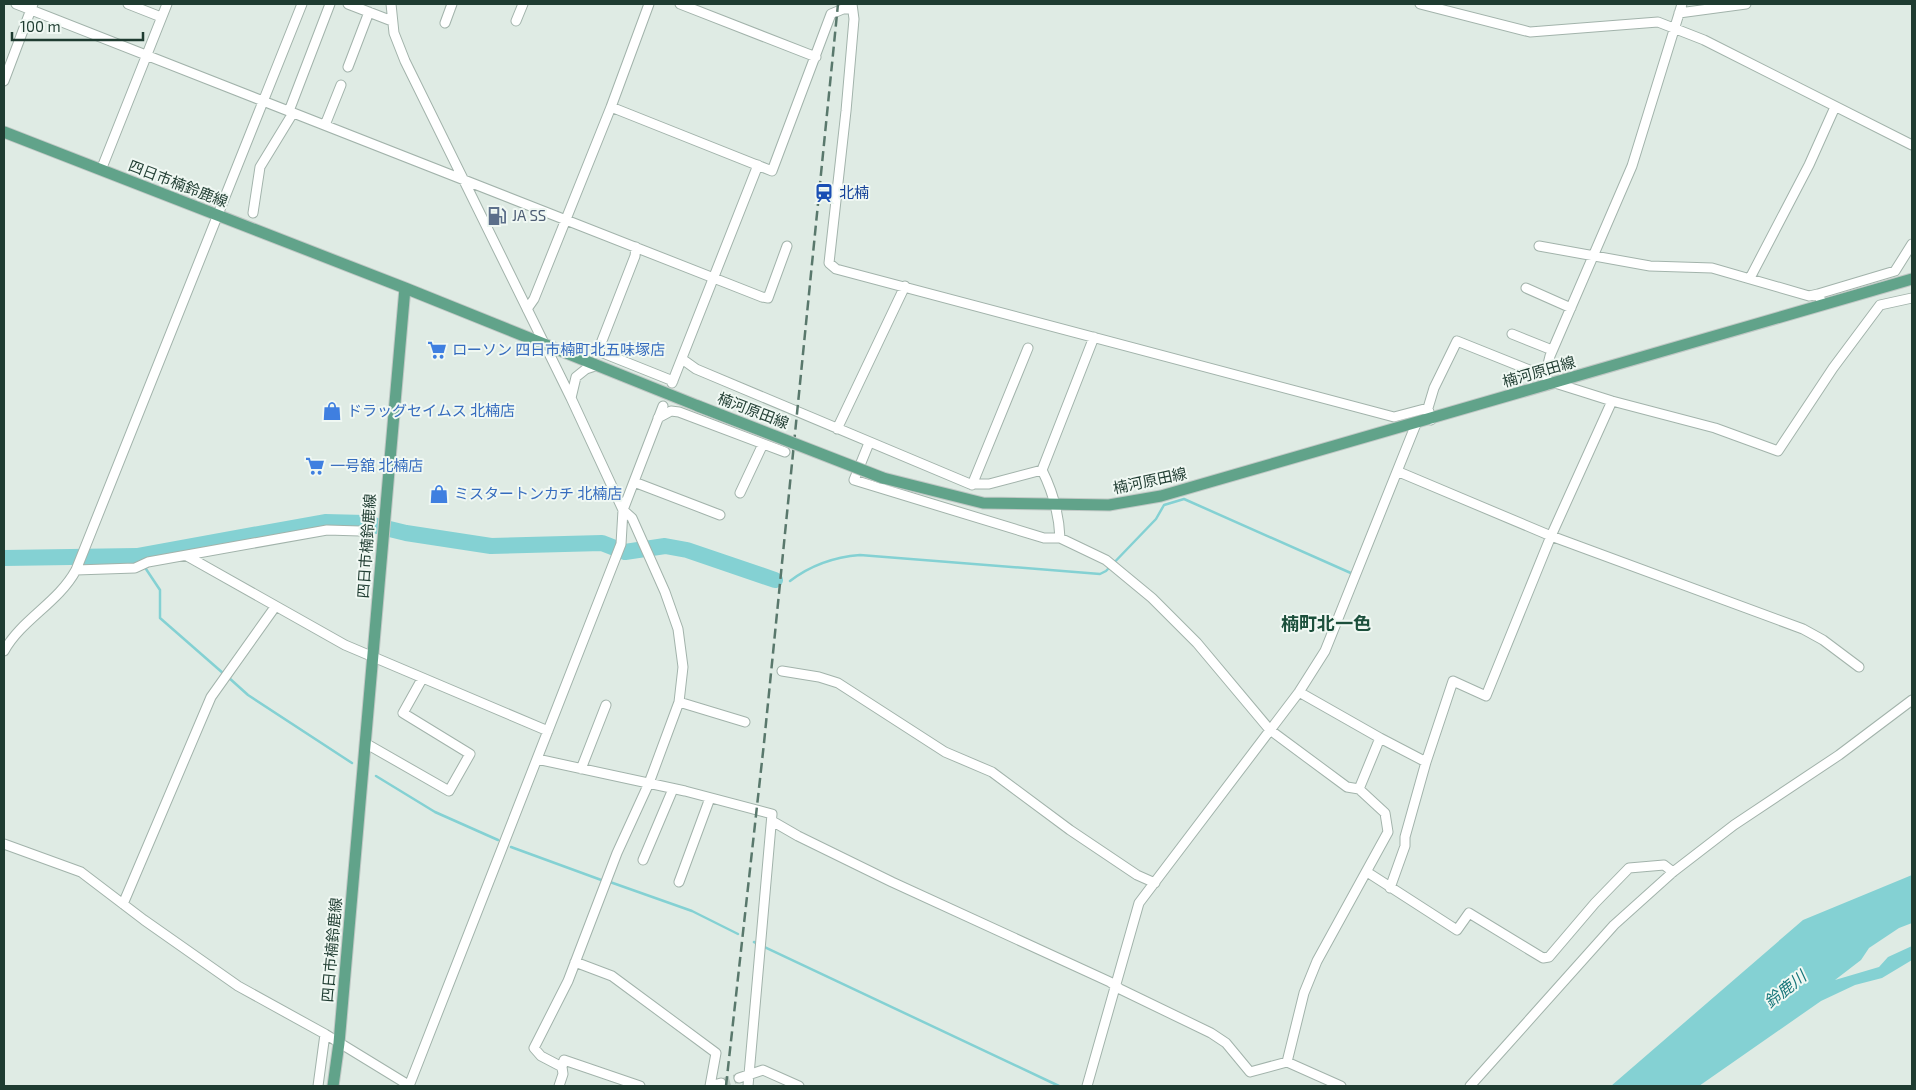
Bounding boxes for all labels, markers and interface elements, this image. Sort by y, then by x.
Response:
scale bar [12,10,144,42]
text: 100 m [20,17,61,35]
street label: 四日市楠鈴鹿線 [126,156,231,210]
station icon: 北楠 [813,182,835,204]
place label: 北楠 [839,183,869,201]
fuel station icon: JA SS [486,205,508,227]
place label: JA SS [512,206,546,224]
supermarket icon: ローソン 四日市楠町北五味塚店 [426,339,448,361]
place label: ローソン 四日市楠町北五味塚店 [452,340,665,358]
street label: 楠河原田線 [1500,352,1577,390]
street label: 楠河原田線 [715,388,792,432]
shop icon: ドラッグセイムス 北楠店 [321,400,343,422]
place label: ドラッグセイムス 北楠店 [347,401,515,419]
supermarket icon: 一号舘 北楠店 [304,455,326,477]
place label: 一号舘 北楠店 [330,456,423,474]
street label: 楠河原田線 [1111,463,1188,497]
shop icon: ミスタートンカチ 北楠店 [428,483,450,505]
place label: ミスタートンカチ 北楠店 [454,484,622,502]
street label: 四日市楠鈴鹿線 [353,493,379,599]
district label: 楠町北一色 [1281,612,1371,634]
street label: 四日市楠鈴鹿線 [317,897,345,1003]
water label: 鈴鹿川 [1760,965,1811,1011]

